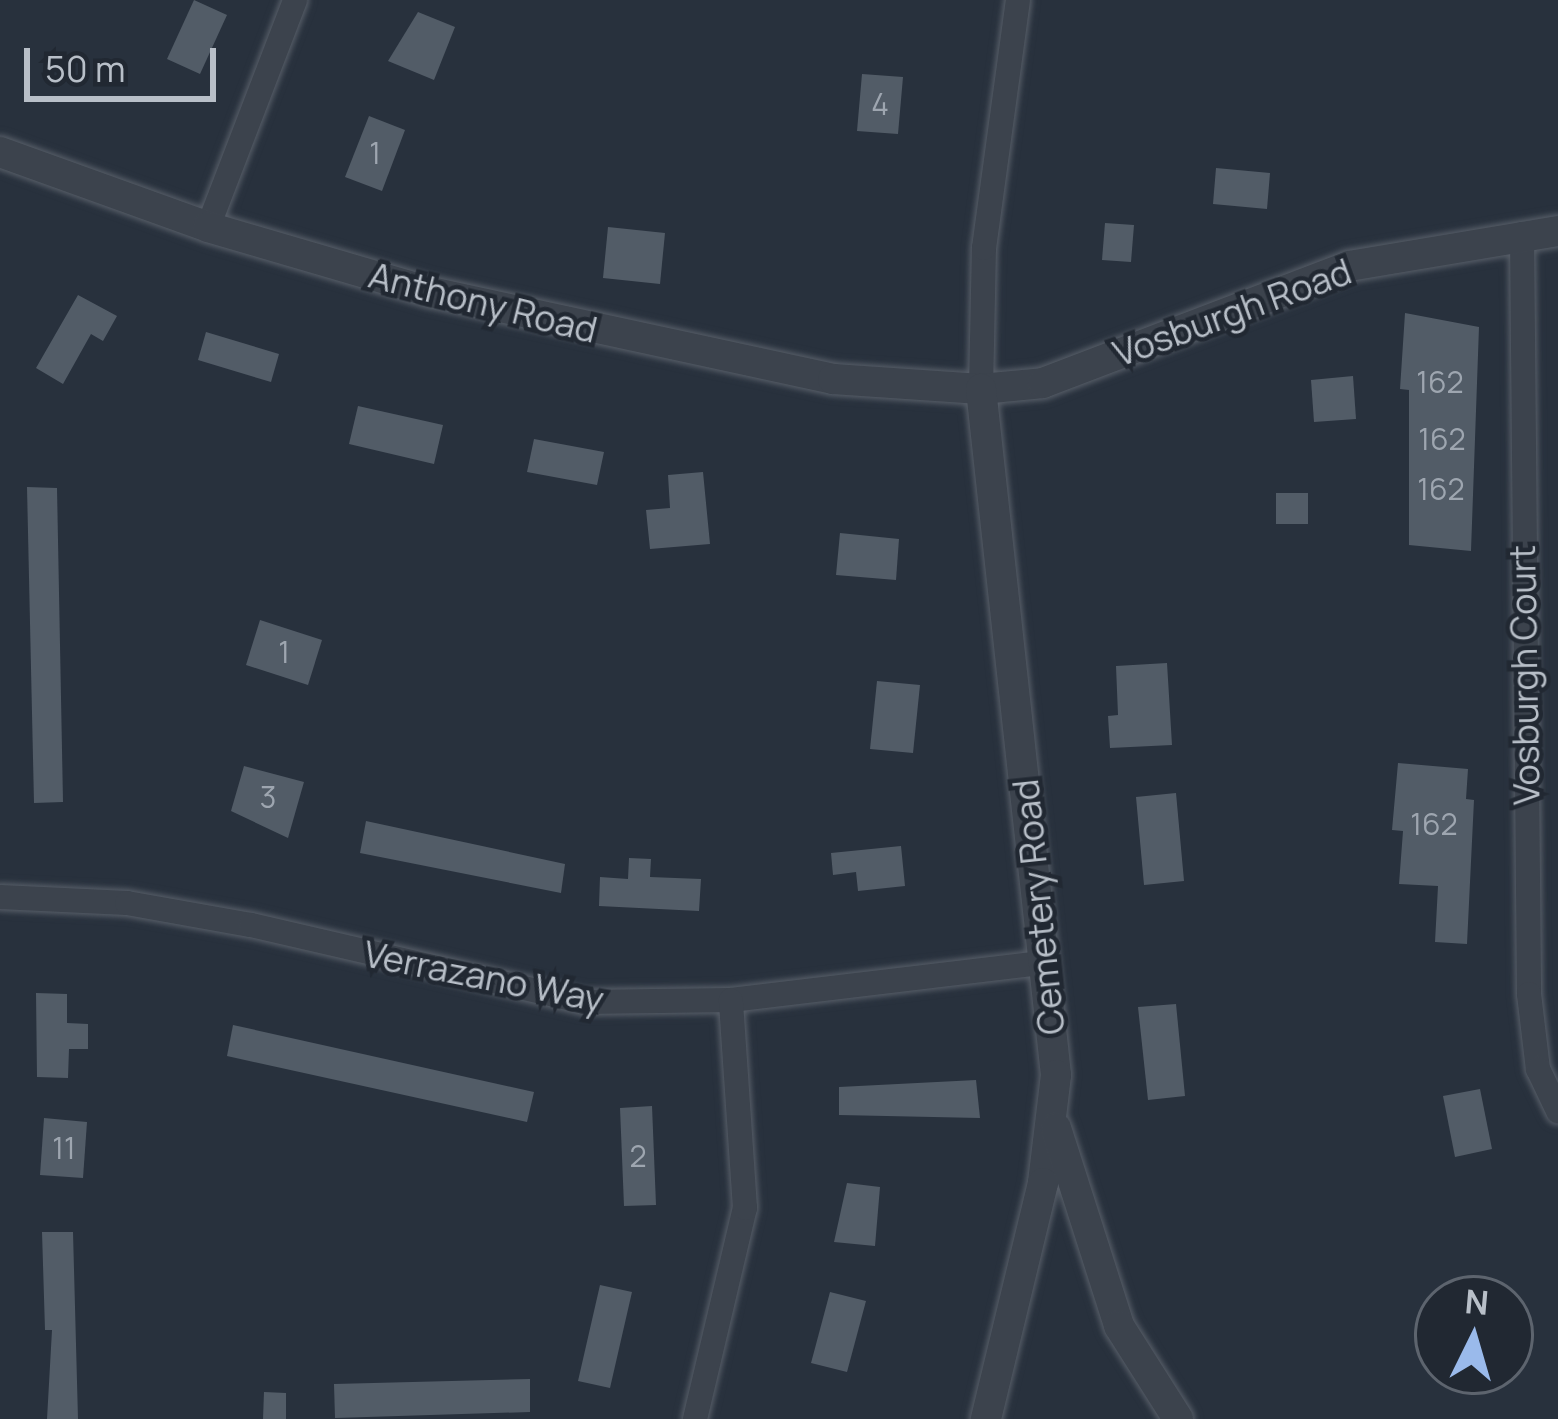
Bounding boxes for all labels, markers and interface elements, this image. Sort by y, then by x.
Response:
scale bar [30,24,222,98]
text: 50 m [45,44,125,93]
house number: 4 [871,86,889,122]
house number: 1 [369,135,381,171]
street label: Vosburgh Road [1107,249,1357,375]
street label: Anthony Road [365,253,601,351]
house number: 162 [1416,364,1464,400]
house number: 162 [1418,421,1466,457]
house number: 162 [1417,471,1465,507]
street label: Vosburgh Court [1500,545,1548,805]
house number: 1 [278,634,290,670]
street label: Cemetery Road [1003,777,1073,1037]
house number: 3 [260,779,276,815]
house number: 162 [1410,806,1458,842]
street label: Verrazano Way [360,932,608,1020]
house number: 11 [52,1130,76,1166]
house number: 2 [629,1138,647,1174]
north arrow [1414,1275,1534,1395]
text: N [1463,1278,1491,1325]

